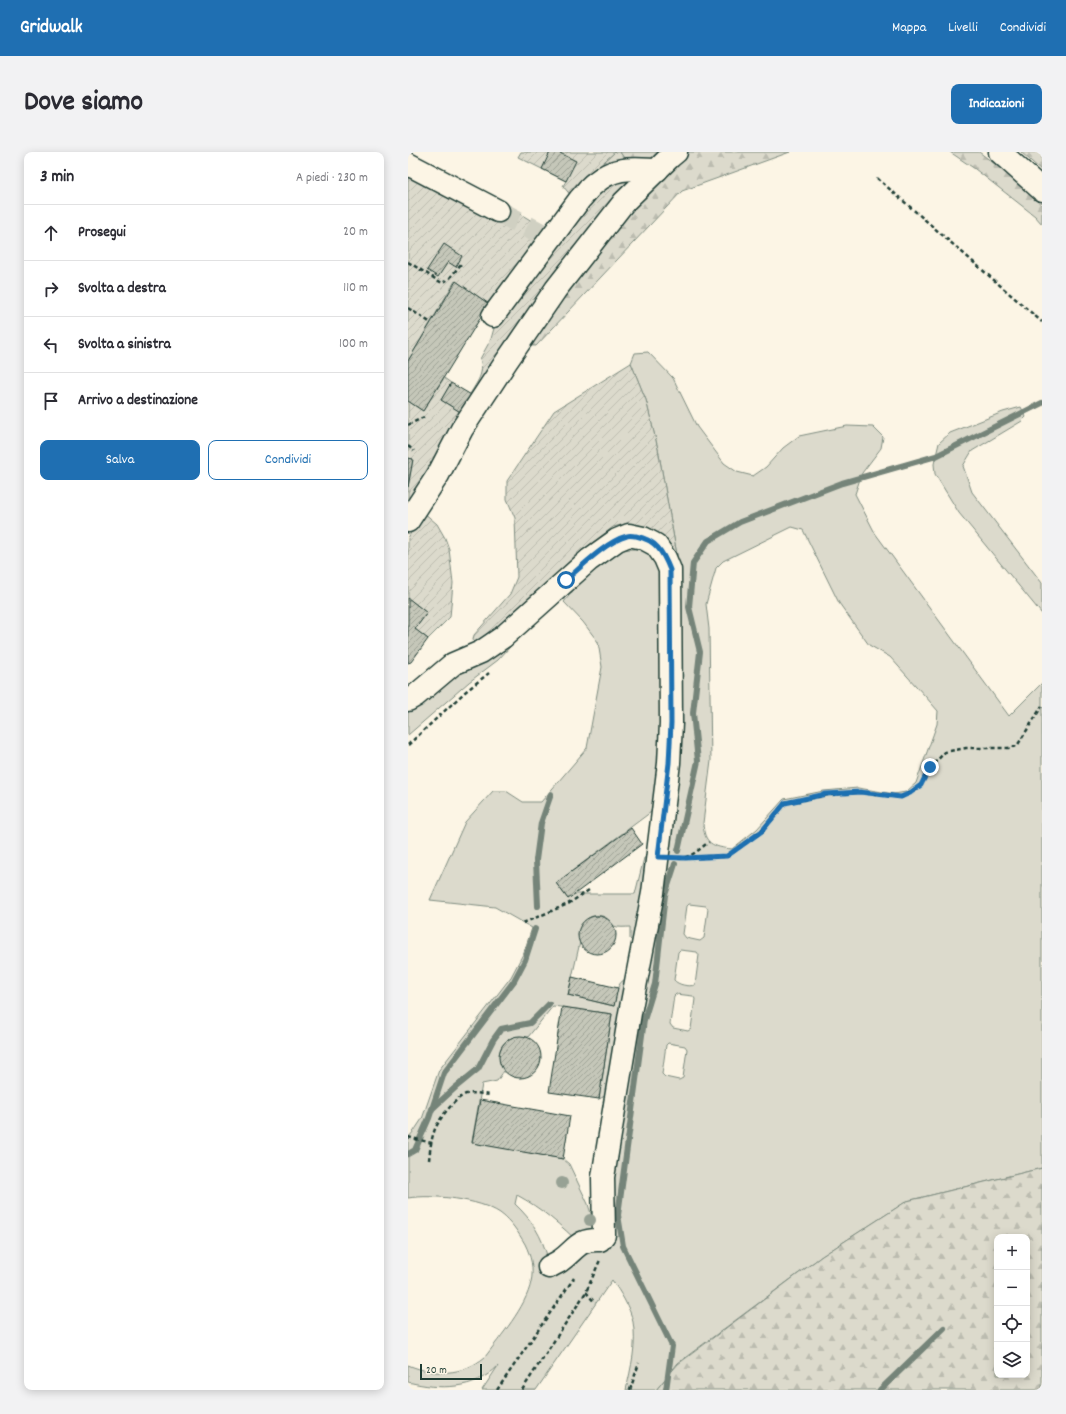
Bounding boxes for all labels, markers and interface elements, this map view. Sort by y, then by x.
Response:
text: Gridwalk [20,15,83,42]
text: Mappa [892,18,926,38]
text: Livelli [948,18,978,38]
text: Condividi [1000,18,1046,38]
text: Dove siamo [24,84,143,124]
button: Indicazioni [951,84,1042,124]
text: 3 min [40,166,74,190]
text: A piedi · 230 m [296,169,368,188]
icon: ahead [40,222,62,244]
text: Prosegui [78,222,126,244]
text: 20 m [343,223,368,242]
icon: right [40,278,62,300]
text: Svolta a destra [78,278,166,300]
text: 110 m [343,279,368,298]
icon: left [40,334,62,356]
text: Svolta a sinistra [78,334,171,356]
text: 100 m [339,335,368,354]
icon: arrive [40,390,62,412]
text: Arrivo a destinazione [78,390,198,412]
button: Salva [40,440,200,480]
button: Condividi [208,440,368,480]
route start [557,571,575,589]
route end [921,758,939,776]
map controls [994,1234,1030,1378]
button: + [994,1234,1030,1270]
button: − [994,1270,1030,1306]
button: locate [994,1306,1030,1342]
button: layers [994,1342,1030,1378]
scale bar [420,1362,482,1381]
text: 20 m [426,1363,447,1379]

